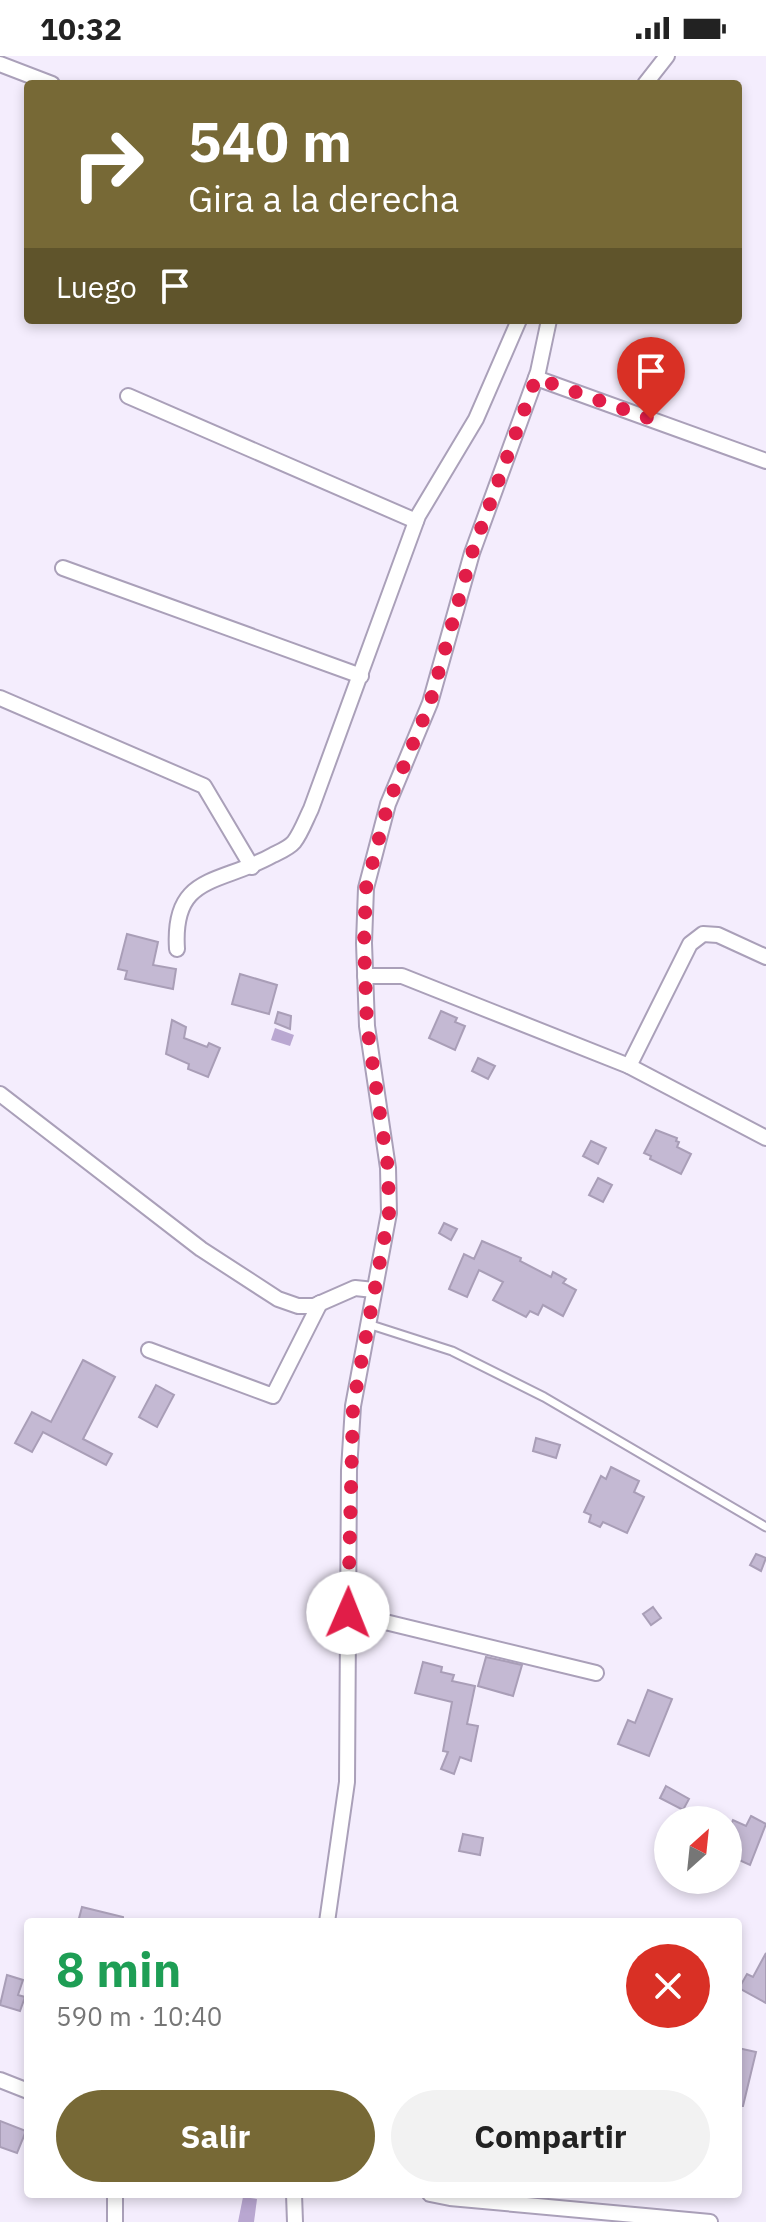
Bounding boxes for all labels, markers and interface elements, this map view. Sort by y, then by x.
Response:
text: 10:32 [40,9,122,48]
text: 540 m [188,105,352,177]
icon: right [56,112,160,216]
text: Gira a la derecha [188,175,459,222]
icon: arrive [153,264,197,308]
text: Luego [56,267,137,306]
pin [617,337,685,419]
icon: arrive [629,349,673,393]
position arrow [306,1571,390,1655]
north arrow [654,1806,742,1894]
map controls [654,1806,742,1894]
text: 8 min [56,1938,181,2000]
button: close [626,1944,710,2028]
text: 590 m · 10:40 [56,1999,222,2033]
button: Salir [56,2090,375,2182]
button: Compartir [391,2090,710,2182]

